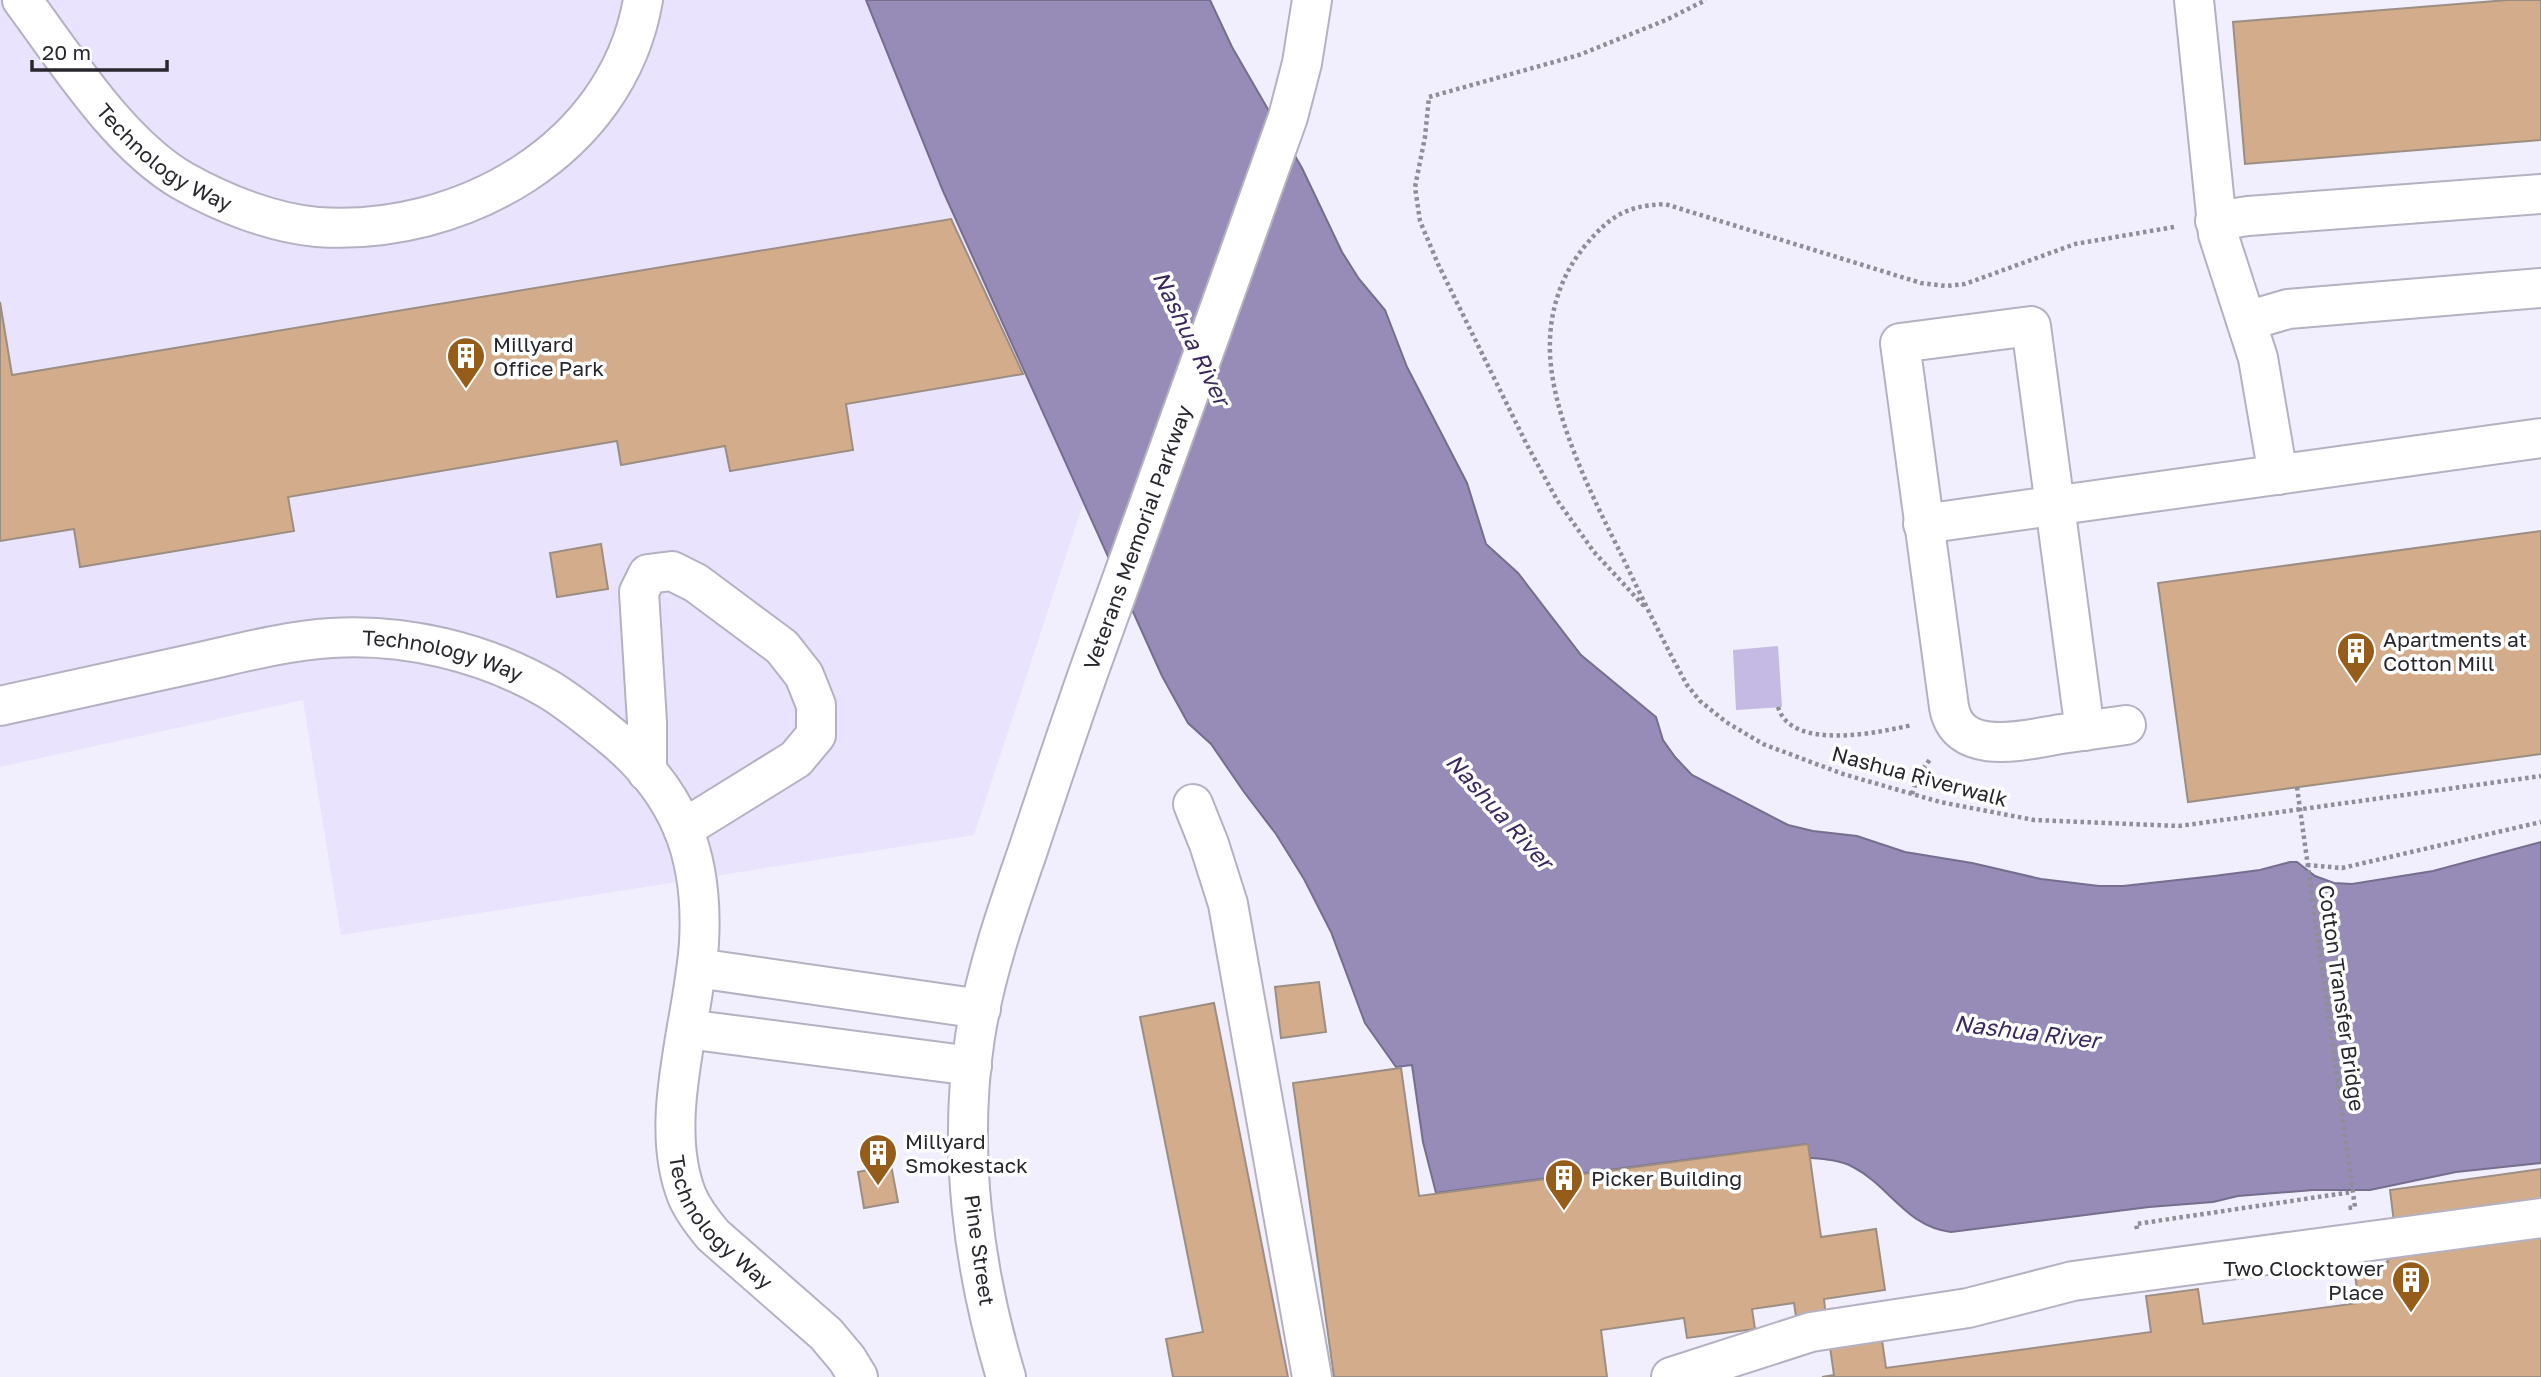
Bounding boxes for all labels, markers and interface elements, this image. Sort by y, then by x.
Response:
scale bar [32,28,166,72]
text: 20 m [42,39,91,65]
street label: Technology Way [91,98,236,216]
water label: Nashua River [1147,266,1238,412]
place label: Millyard Office Park [493,331,604,381]
building icon: Millyard Office Park [445,335,487,390]
street label: Veterans Memorial Parkway [1077,401,1197,673]
street label: Technology Way [362,624,527,687]
place label: Apartments at Cotton Mill [2383,626,2527,676]
building icon: Apartments at Cotton Mill [2335,630,2377,685]
street label: Nashua Riverwalk [1829,740,2011,812]
water label: Nashua River [1441,747,1561,877]
street label: Cotton Transfer Bridge [2313,883,2371,1113]
water label: Nashua River [1953,1008,2104,1054]
place label: Millyard Smokestack [905,1128,1028,1178]
building icon: Millyard Smokestack [857,1132,899,1187]
street label: Technology Way [664,1153,779,1295]
building icon: Picker Building [1543,1157,1585,1212]
place label: Picker Building [1591,1165,1742,1191]
street label: Pine Street [959,1193,1001,1307]
place label: Two Clocktower Place [2223,1255,2384,1305]
building icon: Two Clocktower Place [2390,1259,2432,1314]

